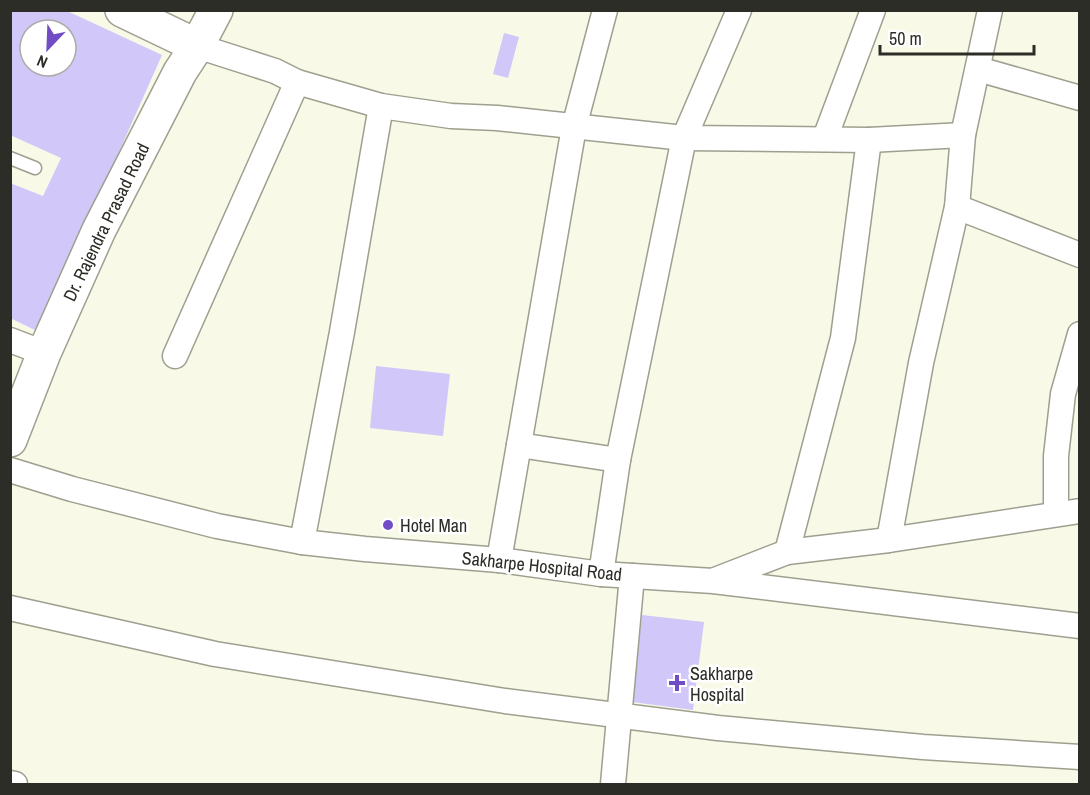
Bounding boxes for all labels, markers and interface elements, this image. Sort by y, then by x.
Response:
north arrow [18,18,78,78]
scale bar [880,18,1034,56]
text: 50 m [889,26,922,51]
text: N [33,50,51,74]
street label: Dr. Rajendra Prasad Road [57,139,155,305]
place label: Hotel Man [400,513,467,538]
marker: Hotel Man [381,518,395,532]
street label: Sakharpe Hospital Road [461,545,623,587]
place label: Sakharpe Hospital [690,661,753,707]
marker: Sakharpe Hospital [668,674,686,692]

